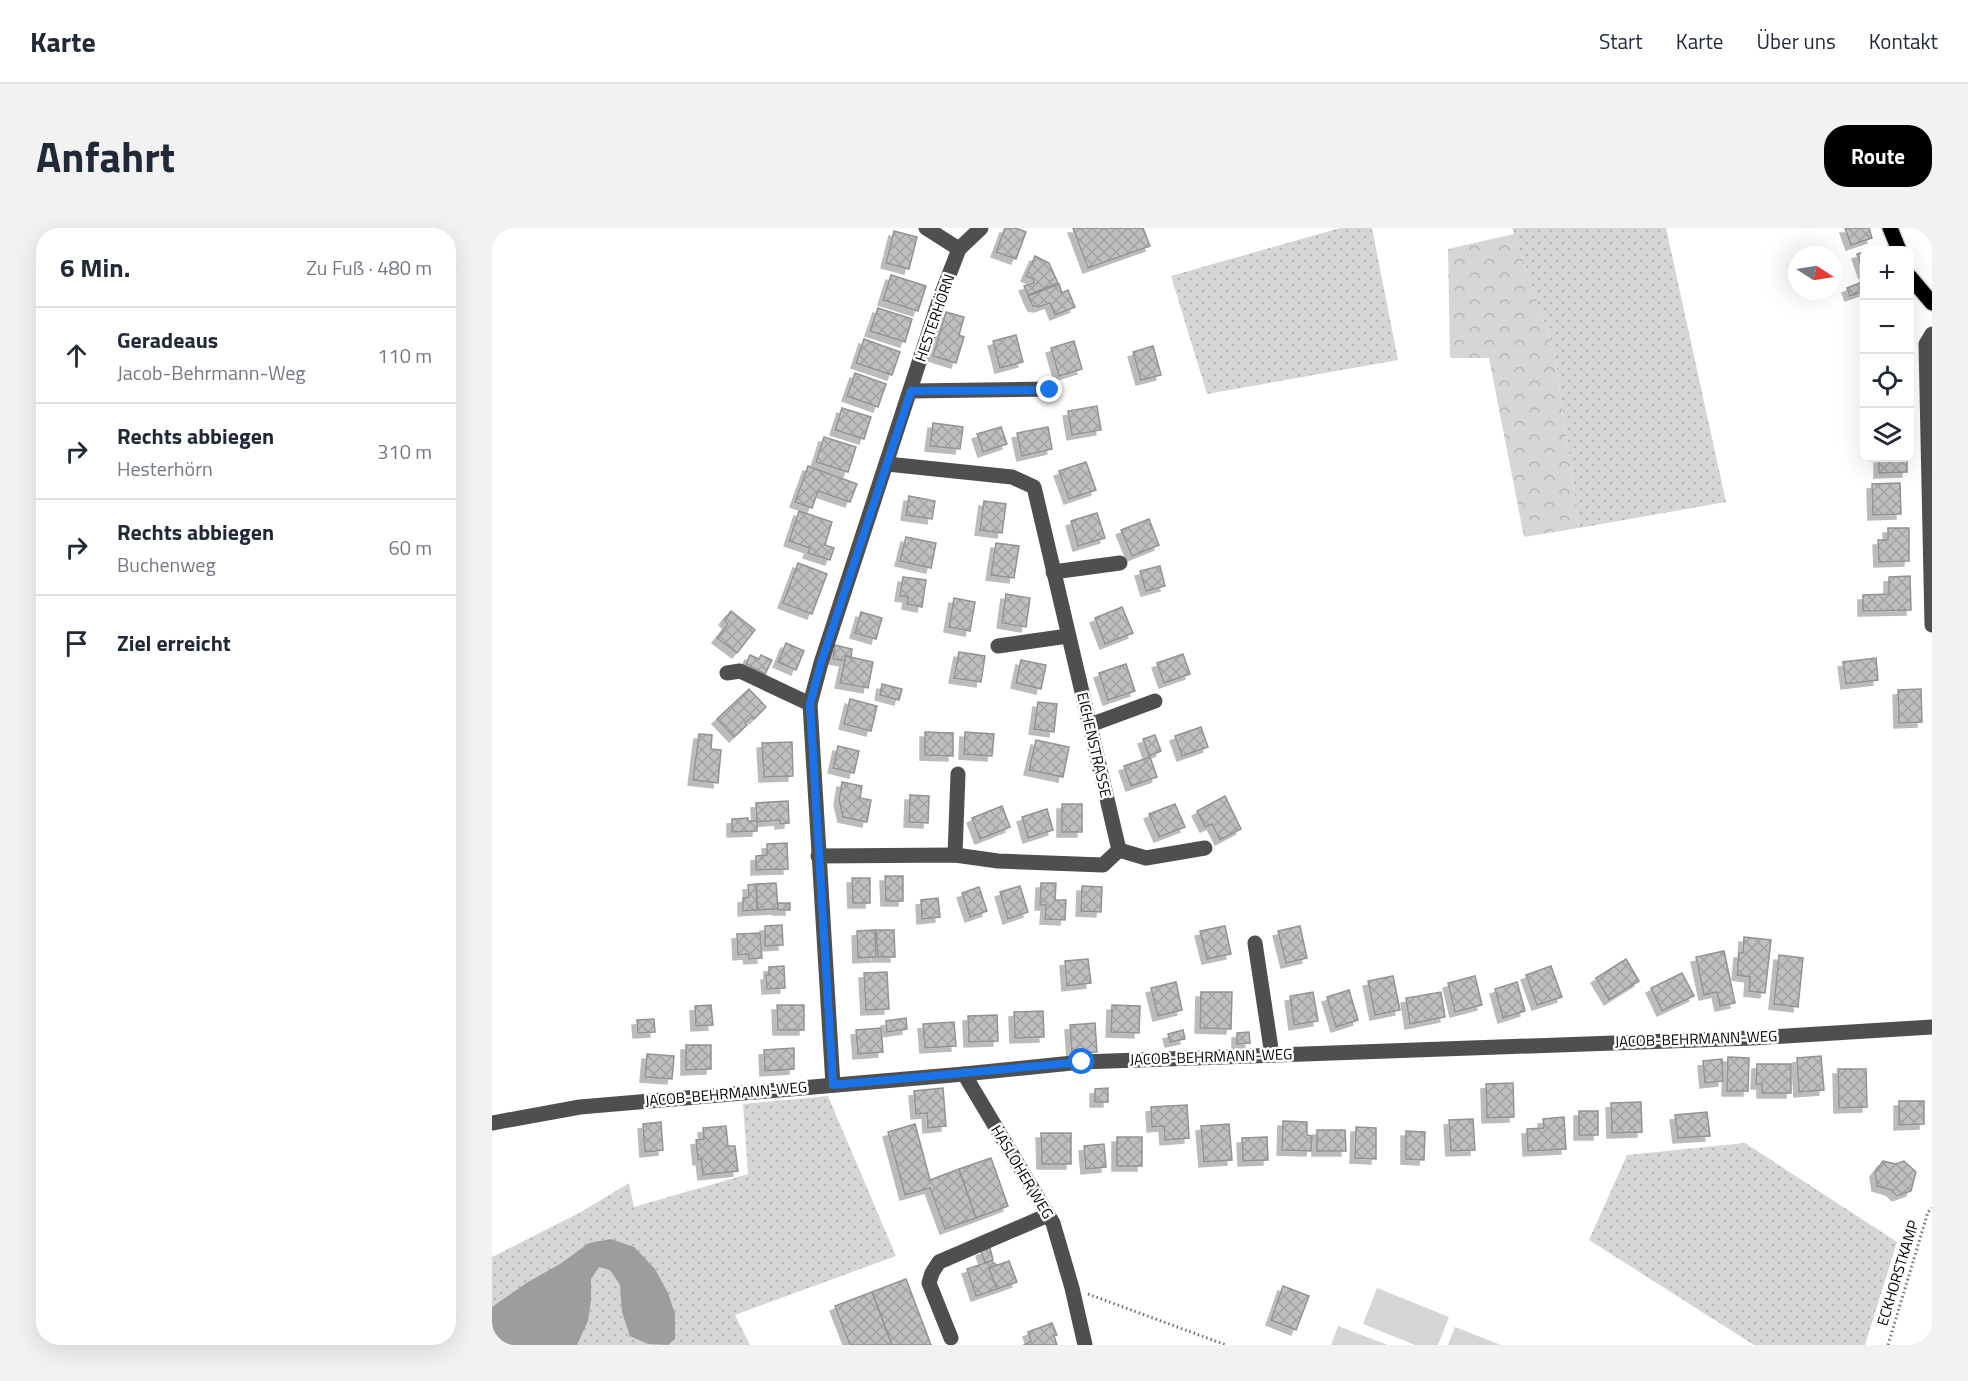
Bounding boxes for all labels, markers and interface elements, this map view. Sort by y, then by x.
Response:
text: Karte [30,20,96,63]
text: Start [1599,25,1643,57]
text: Karte [1676,25,1723,57]
text: Über uns [1756,25,1836,57]
text: Kontakt [1869,25,1938,57]
text: Anfahrt [36,124,175,188]
button: Route [1824,125,1932,187]
north arrow [1788,246,1842,300]
map controls [1860,246,1914,462]
button: + [1860,246,1914,300]
text: 6 Min. [60,248,130,287]
text: Zu Fuß · 480 m [306,252,432,283]
street label: HESTERHÖRN [909,271,960,365]
button: − [1860,300,1914,354]
text: Geradeaus [117,323,218,357]
icon: ahead [60,339,93,372]
text: 110 m [377,340,432,371]
button: locate [1860,354,1914,408]
text: Jacob-Behrmann-Weg [117,357,306,388]
route end [1036,376,1062,402]
button: layers [1860,408,1914,462]
text: Rechts abbiegen [117,419,274,453]
icon: right [60,435,93,468]
text: 310 m [377,436,432,467]
text: Hesterhörn [117,453,213,484]
text: Rechts abbiegen [117,515,274,549]
icon: right [60,531,93,564]
text: 60 m [388,532,432,563]
text: Buchenweg [117,549,216,580]
text: Ziel erreicht [117,626,231,660]
icon: arrive [60,627,93,660]
street label: EICHENSTRASSE [1071,690,1118,800]
street label: JACOB-BEHRMANN-WEG [1614,1024,1778,1053]
street label: JACOB-BEHRMANN-WEG [1129,1042,1293,1071]
route start [1068,1048,1094,1074]
street label: JACOB-BEHRMANN-WEG [644,1075,808,1112]
street label: HASLOHER WEG [985,1121,1059,1223]
street label: ECKHORSTKAMP [1871,1217,1925,1328]

